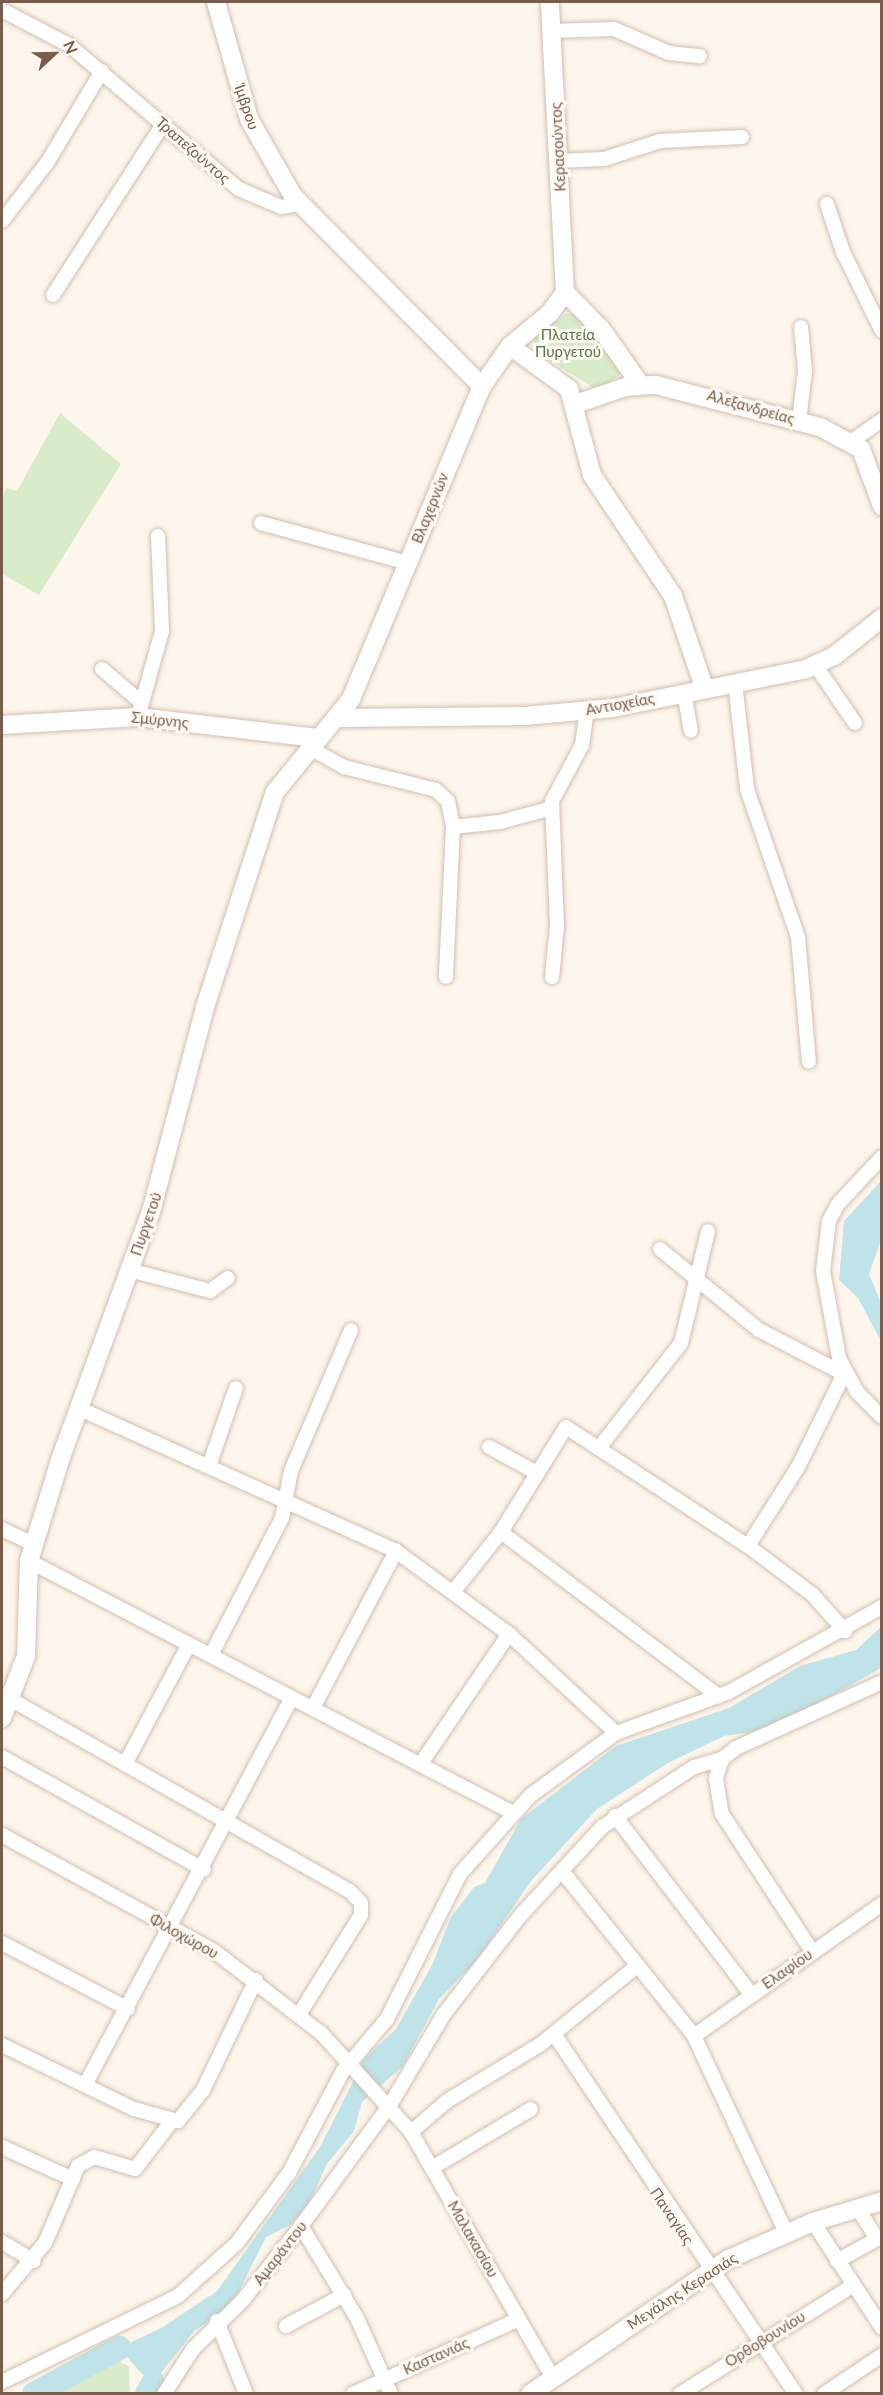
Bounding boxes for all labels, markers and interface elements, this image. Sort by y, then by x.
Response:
north arrow [24,24,84,84]
text: N [60,38,82,56]
street label: Ίμβρου [231,82,263,132]
street label: Κερασούντος [547,102,569,192]
street label: Τραπεζούντος [152,113,234,187]
park label: Πλατεία Πυργετού [535,325,601,360]
street label: Αλεξανδρείας [705,386,797,428]
street label: Βλαχερνών [408,470,452,546]
street label: Αντιοχείας [584,689,656,719]
street label: Σμύρνης [130,708,190,732]
street label: Πυργετού [127,1190,165,1258]
street label: Φιλοχώρου [146,1910,222,1962]
street label: Ελαφίου [758,1945,816,1993]
street label: Παναγίας [647,2184,697,2248]
street label: Μαλακασίου [444,2198,502,2280]
street label: Αμαράντου [249,2217,311,2289]
street label: Μεγάλης Κερασιάς [624,2249,740,2333]
street label: Ορθοβουνίου [722,2307,808,2371]
street label: Καστανιάς [400,2333,472,2379]

